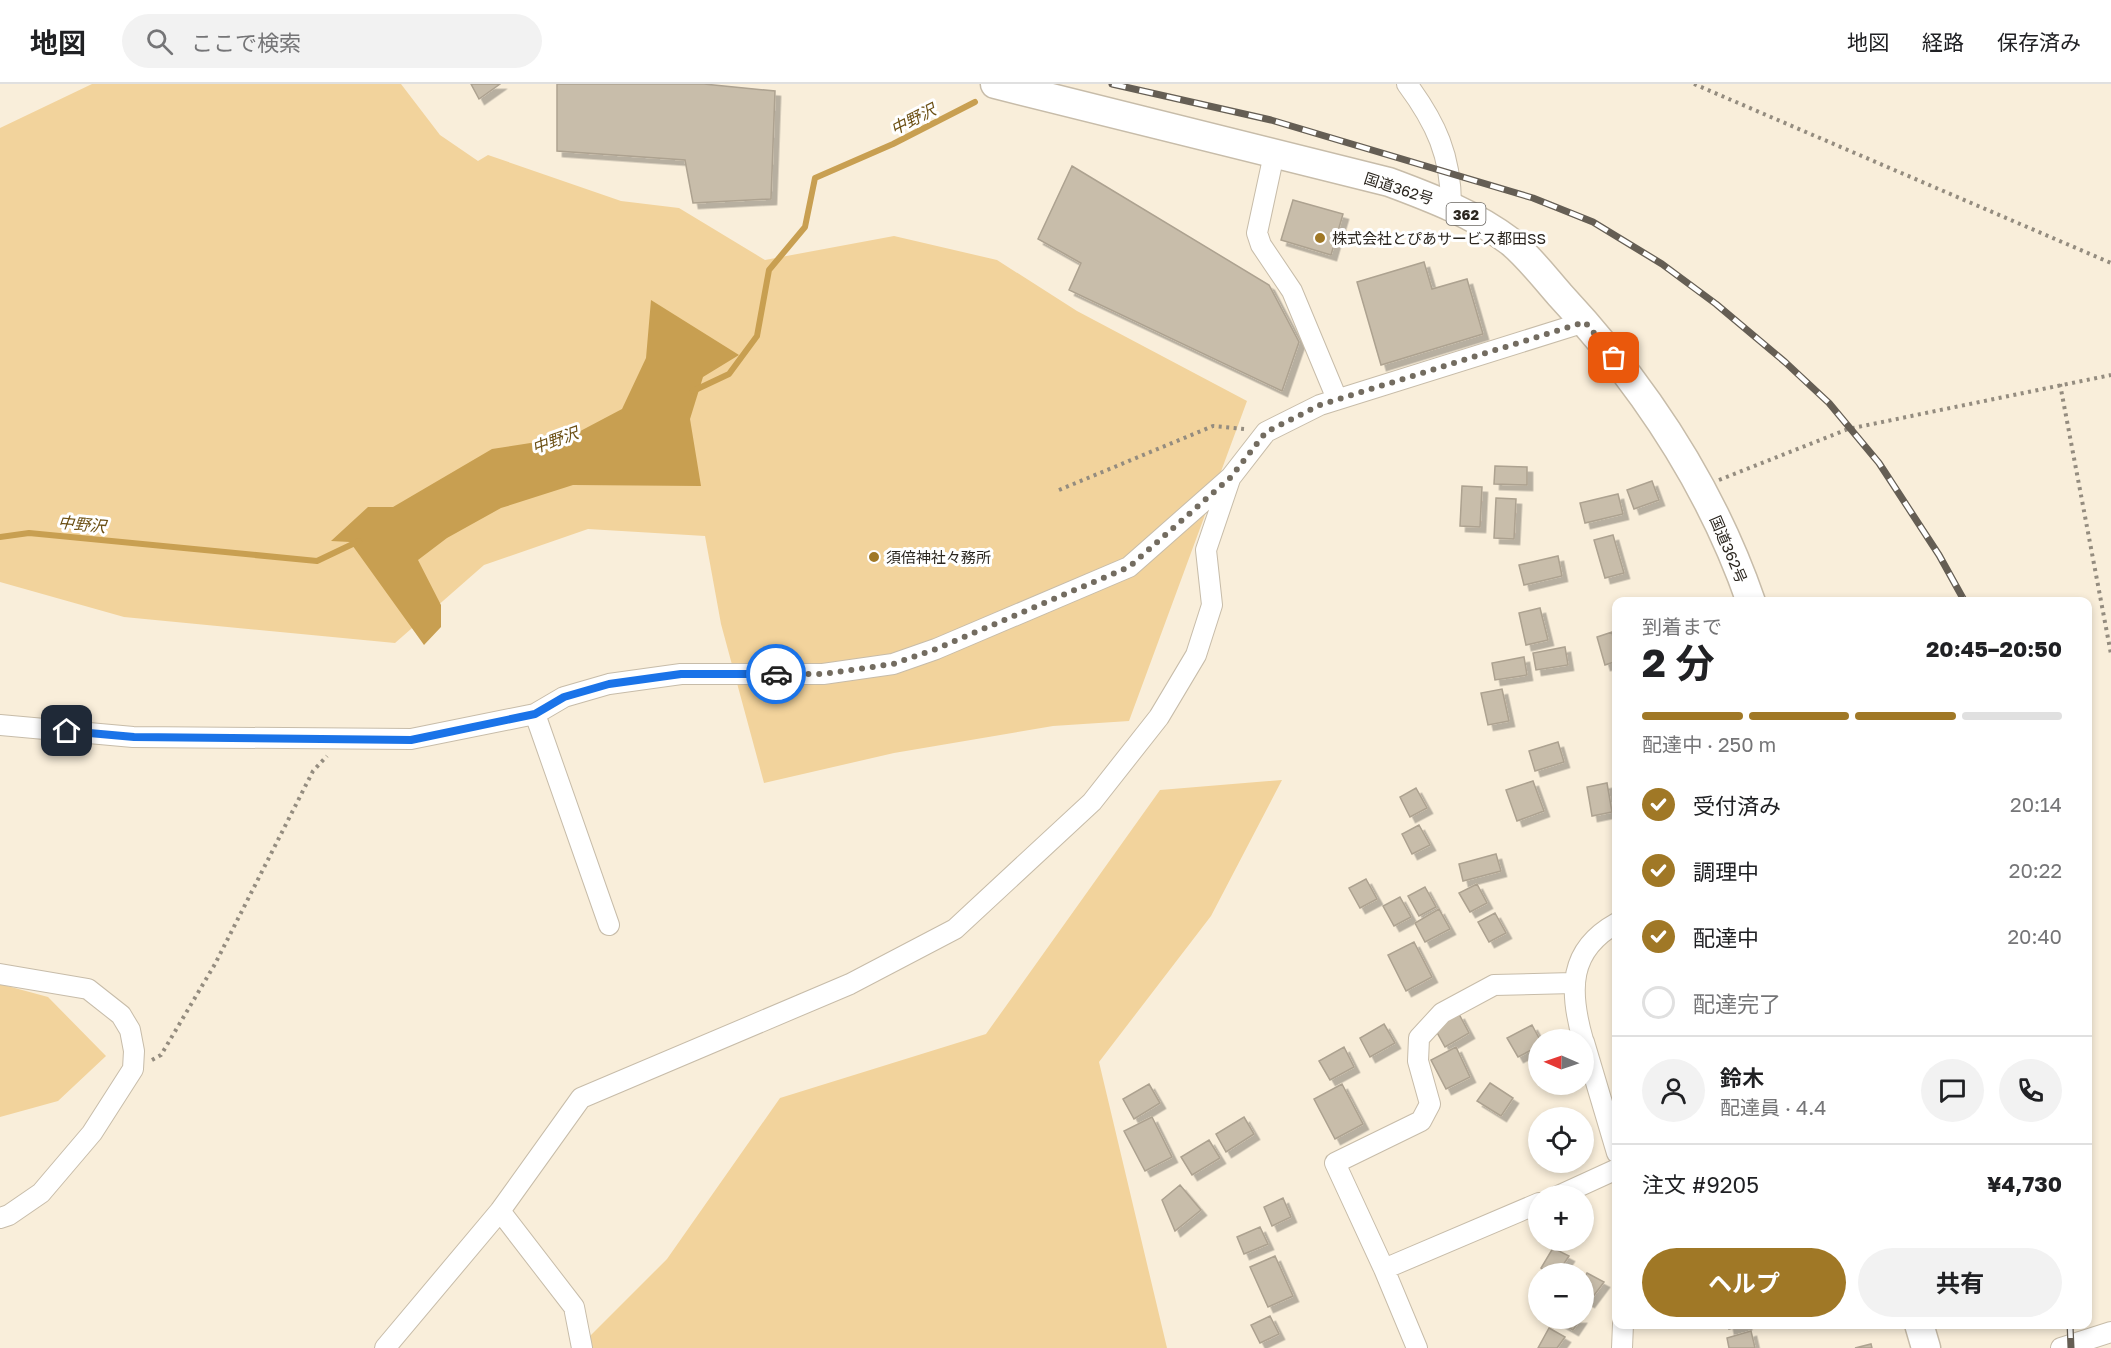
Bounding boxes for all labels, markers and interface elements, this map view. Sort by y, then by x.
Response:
search box [122,14,542,68]
icon: search [143,25,176,58]
text: 地図 [30,26,86,59]
text: ここで検索 [191,29,301,56]
text: 地図 [1847,29,1889,55]
text: 経路 [1922,29,1964,55]
text: 保存済み [1997,29,2081,55]
water label: 中野沢 [887,98,941,139]
street label: 国道362号 [1362,168,1436,208]
road number: 362 [1446,203,1486,225]
place label: 株式会社とぴあサービス都田SS [1332,229,1546,247]
marker: 株式会社とぴあサービス都田SS [1313,231,1327,245]
pin [1588,332,1639,383]
icon: bag [1597,341,1630,374]
water label: 中野沢 [529,422,583,458]
water label: 中野沢 [57,512,109,537]
street label: 国道362号 [1707,513,1751,585]
place label: 須倍神社々務所 [886,548,991,566]
marker: 須倍神社々務所 [867,550,881,564]
text: 到着まで [1642,614,1722,638]
text: 20:45–20:50 [1926,635,2062,662]
text: 2 分 [1642,639,1715,686]
courier [746,644,806,704]
icon: car [760,658,793,691]
pin [41,705,92,756]
icon: home [50,714,83,747]
text: 配達中 · 250 m [1642,732,1776,756]
icon: check [1642,788,1675,821]
text: 受付済み [1693,792,1781,819]
text: 20:14 [2010,792,2062,816]
icon: check [1642,854,1675,887]
text: 調理中 [1693,858,1759,885]
text: 20:22 [2009,858,2062,882]
icon: check [1642,920,1675,953]
text: 配達中 [1693,924,1759,951]
text: 20:40 [2007,924,2062,948]
text: 配達完了 [1693,990,1781,1017]
north arrow [1528,1029,1594,1095]
map controls [1528,1029,1594,1329]
button: person [1642,1059,1705,1122]
button: chat [1921,1059,1984,1122]
button: phone [1999,1059,2062,1122]
text: 鈴木 [1720,1064,1764,1091]
text: 配達員 · 4.4 [1720,1095,1826,1119]
button: locate [1528,1107,1594,1173]
text: ¥4,730 [1987,1170,2062,1197]
text: 注文 #9205 [1642,1171,1759,1198]
button: + [1528,1185,1594,1251]
button: ヘルプ [1642,1248,1846,1317]
button: 共有 [1858,1248,2062,1317]
button: − [1528,1263,1594,1329]

